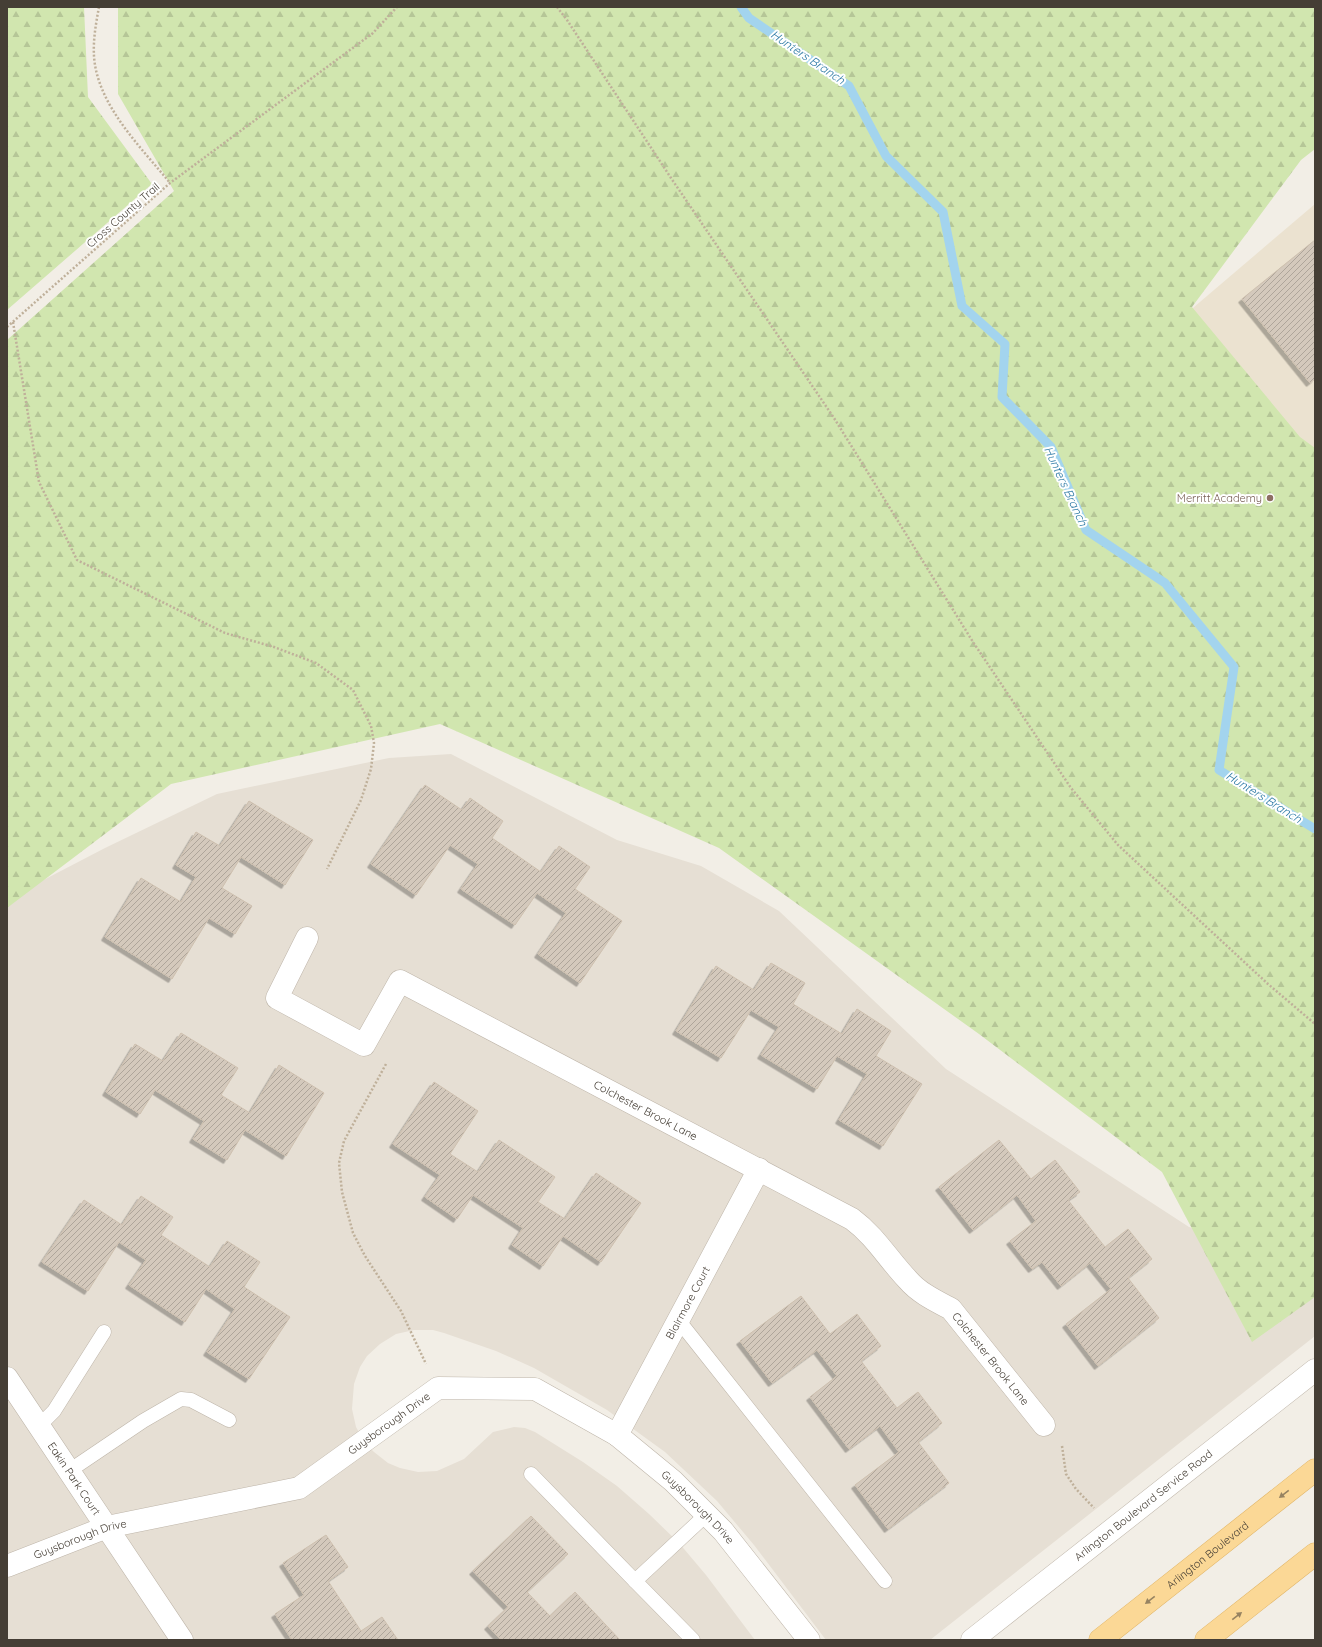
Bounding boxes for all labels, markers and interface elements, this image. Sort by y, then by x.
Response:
water label: Hunters Branch [768,27,848,87]
street label: Cross County Trail [84,179,162,251]
water label: Hunters Branch [1041,444,1091,528]
place label: Merritt Academy [1177,491,1262,505]
marker: Merritt Academy [1265,493,1275,503]
water label: Hunters Branch [1223,768,1305,826]
street label: Colchester Brook Lane [591,1077,700,1143]
street label: Blairmore Court [662,1263,713,1342]
street label: Colchester Brook Lane [949,1309,1032,1408]
street label: Guysborough Drive [345,1389,433,1458]
street label: Eakin Park Court [45,1439,104,1518]
street label: Arlington Boulevard Service Road [1071,1447,1215,1563]
street label: Guysborough Drive [659,1467,737,1547]
one-way arrow [1279,1489,1290,1498]
street label: Guysborough Drive [31,1516,128,1562]
street label: Arlington Boulevard [1163,1519,1251,1591]
one-way arrow [1144,1596,1155,1605]
one-way arrow [1231,1612,1242,1620]

